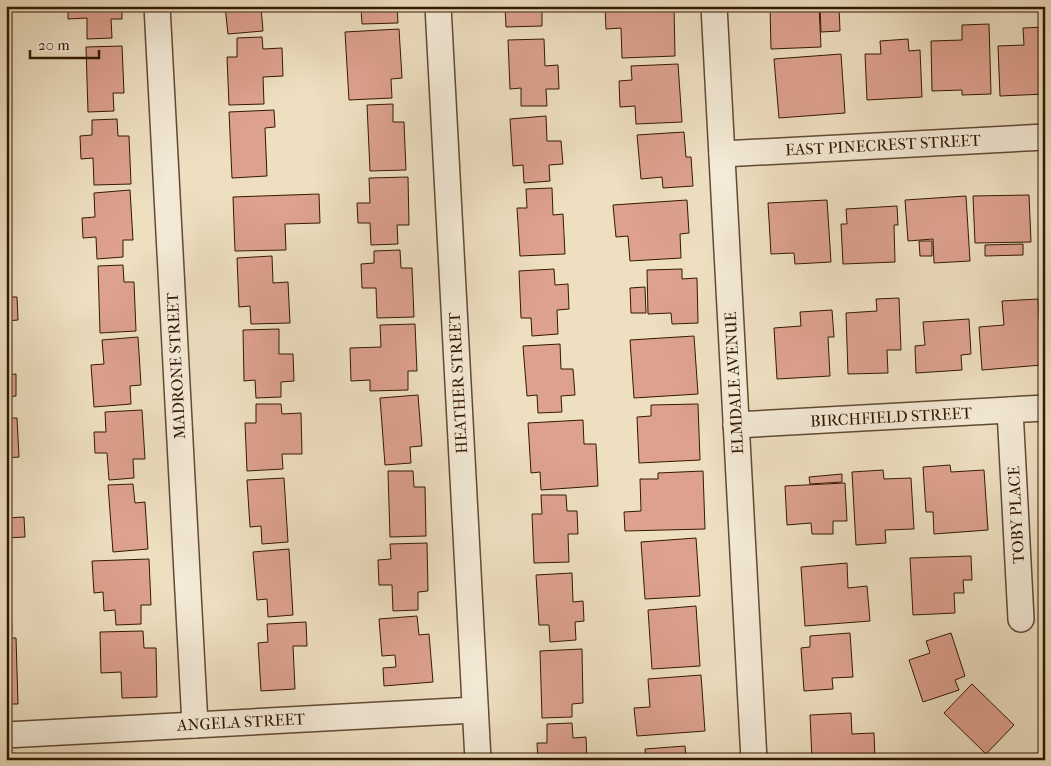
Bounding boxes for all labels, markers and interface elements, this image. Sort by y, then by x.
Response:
scale bar [30,28,99,60]
text: 20 m [38,36,70,54]
street label: EAST PINECREST STREET [785,130,982,160]
street label: MADRONE STREET [163,292,189,440]
street label: ELMDALE AVENUE [721,311,747,455]
street label: HEATHER STREET [445,312,471,454]
street label: BIRCHFIELD STREET [810,403,973,431]
street label: TOBY PLACE [1004,465,1028,564]
street label: ANGELA STREET [176,709,306,735]

